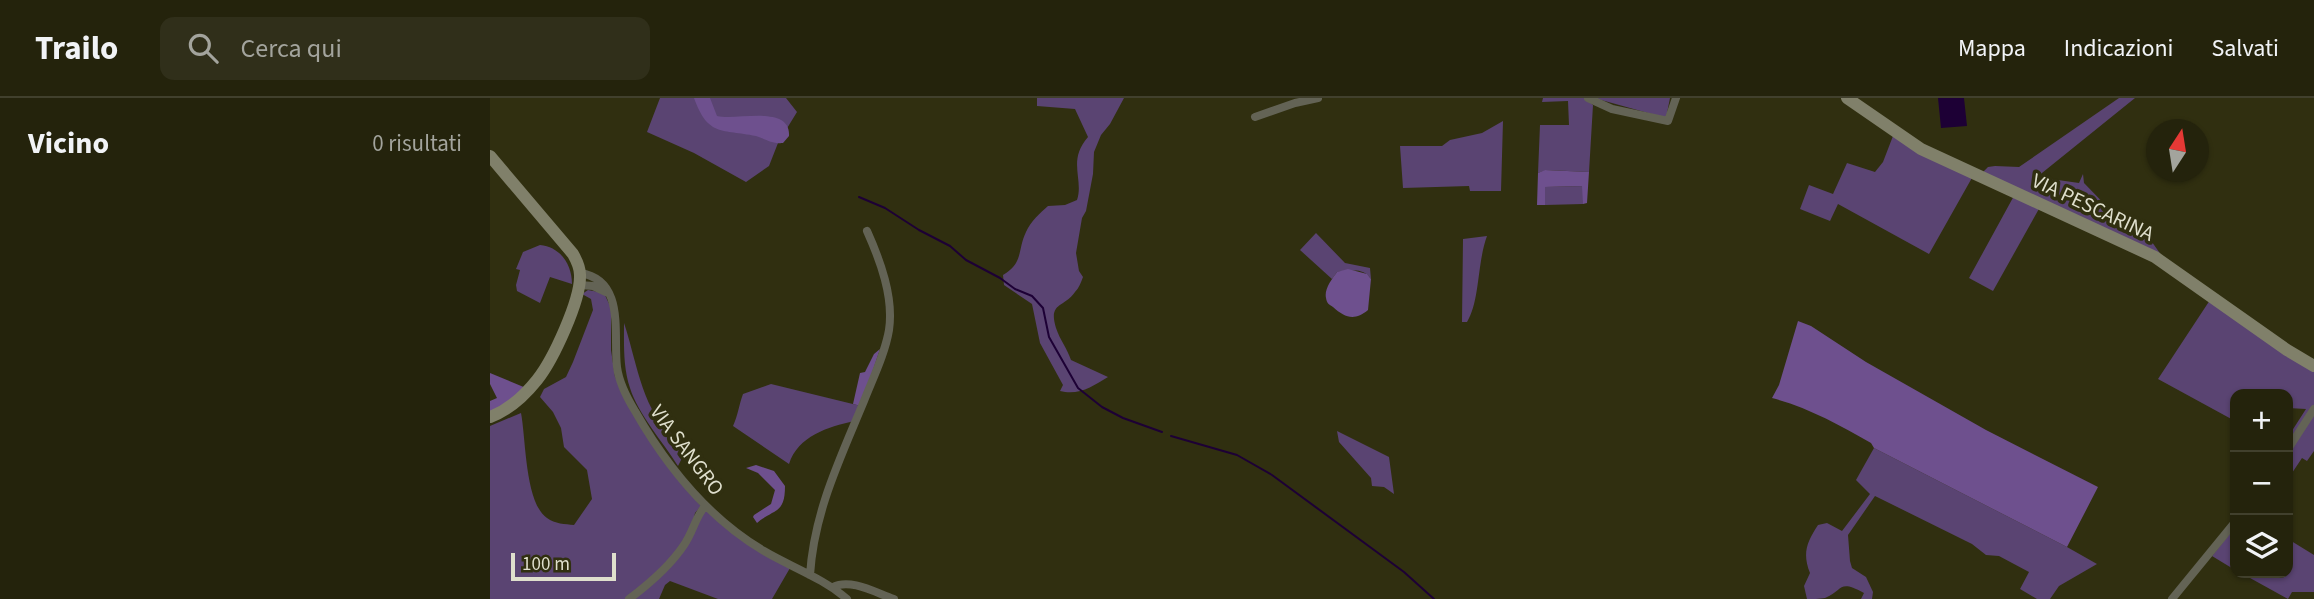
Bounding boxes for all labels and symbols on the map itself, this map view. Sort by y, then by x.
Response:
north arrow [2146,119,2209,182]
street label: VIA PESCARINA [2027,166,2160,249]
street label: VIA SANGRO [643,398,731,502]
scale bar [511,550,616,582]

